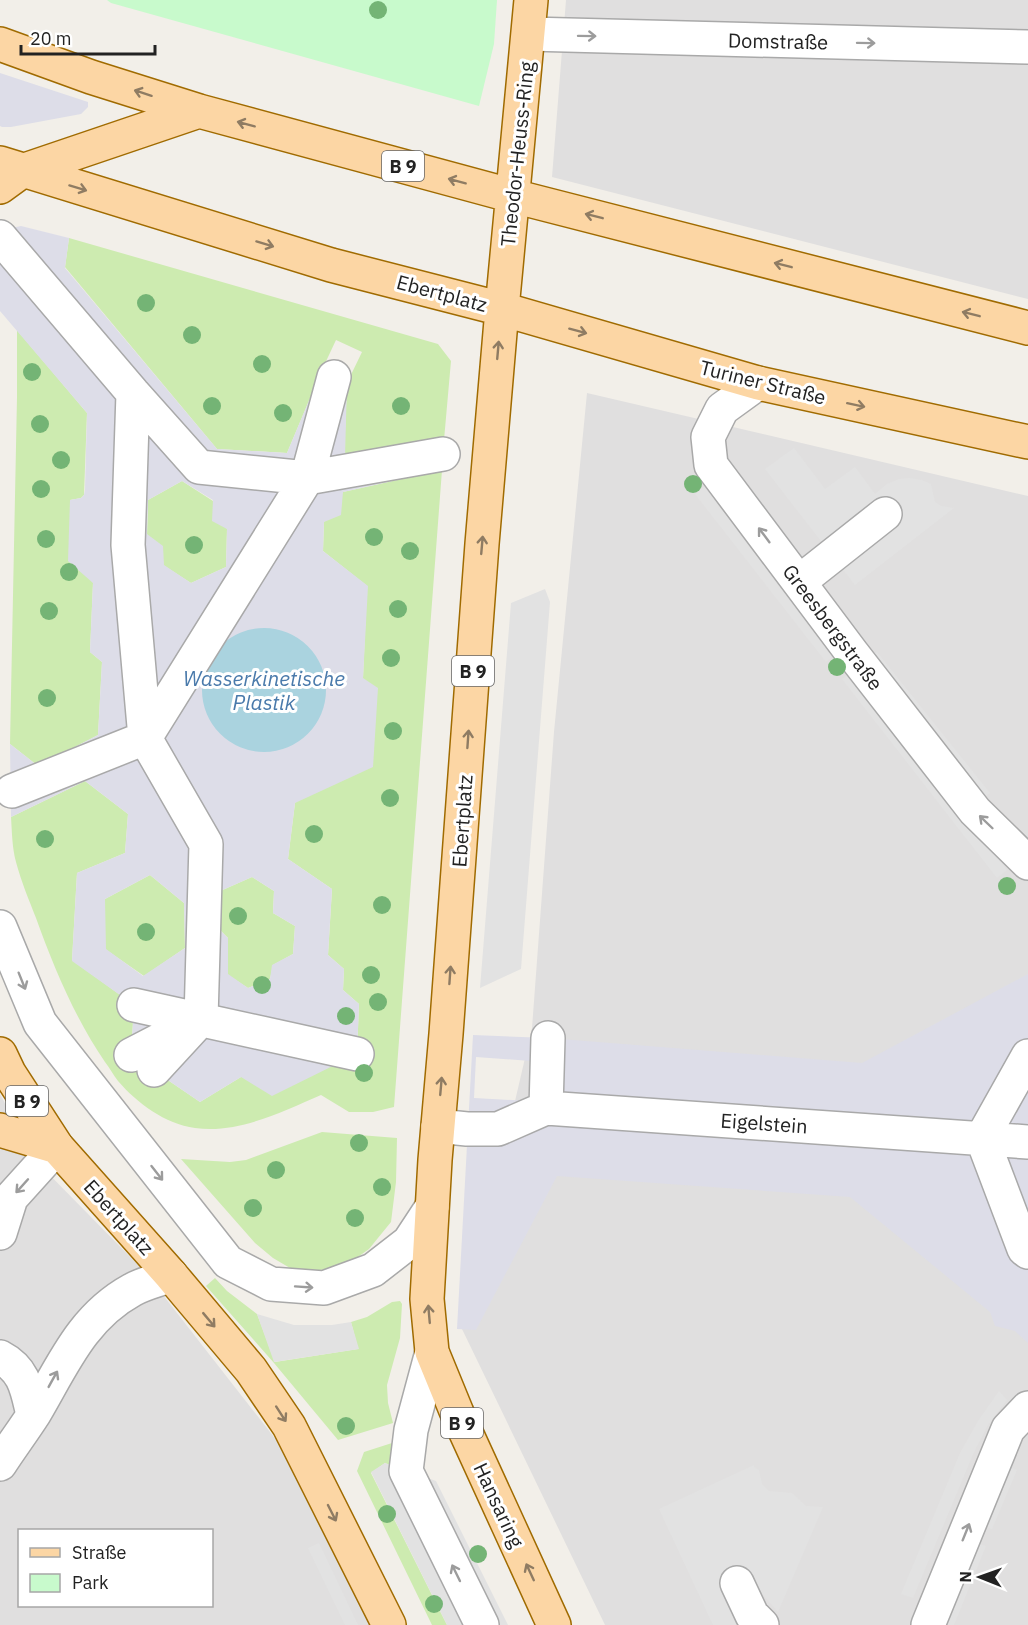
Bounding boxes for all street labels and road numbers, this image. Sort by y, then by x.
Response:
street label: Domstraße [728,27,828,55]
street label: Theodor-Heuss-Ring [494,60,540,248]
road number: B 9 [382,151,424,181]
street label: Ebertplatz [394,268,490,318]
street label: Turiner Straße [697,353,829,411]
street label: Greesbergstraße [777,558,889,696]
road number: B 9 [452,656,494,686]
street label: Ebertplatz [445,774,479,868]
road number: B 9 [6,1086,48,1116]
street label: Eigelstein [719,1106,809,1140]
street label: Ebertplatz [78,1174,160,1260]
road number: B 9 [441,1408,483,1438]
street label: Hansaring [468,1458,531,1552]

